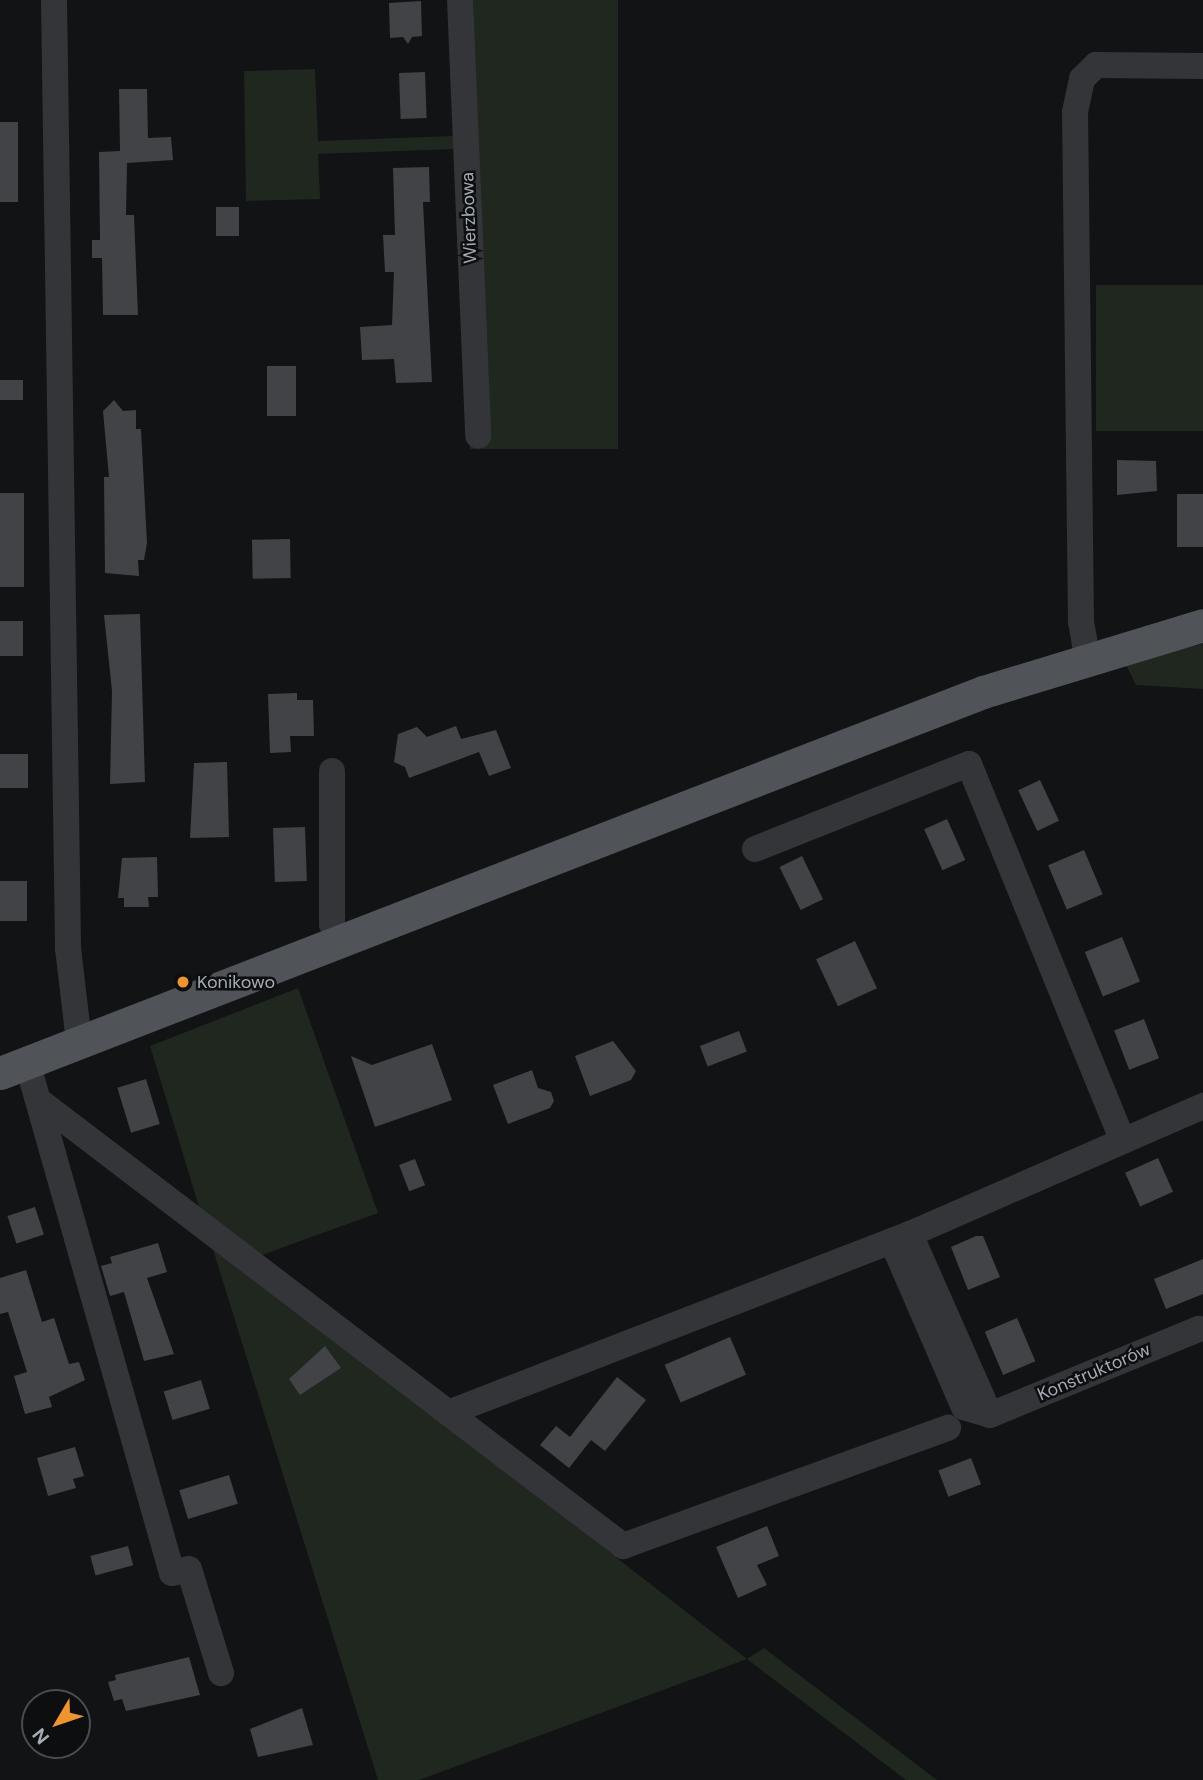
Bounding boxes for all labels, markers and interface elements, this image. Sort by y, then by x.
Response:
street label: Wierzbowa [457,172,481,264]
place label: Konikowo [197,971,275,993]
marker: Konikowo [175,974,191,990]
street label: Konstruktorów [1034,1339,1154,1405]
north arrow [21,1689,91,1759]
text: N [27,1723,55,1750]

